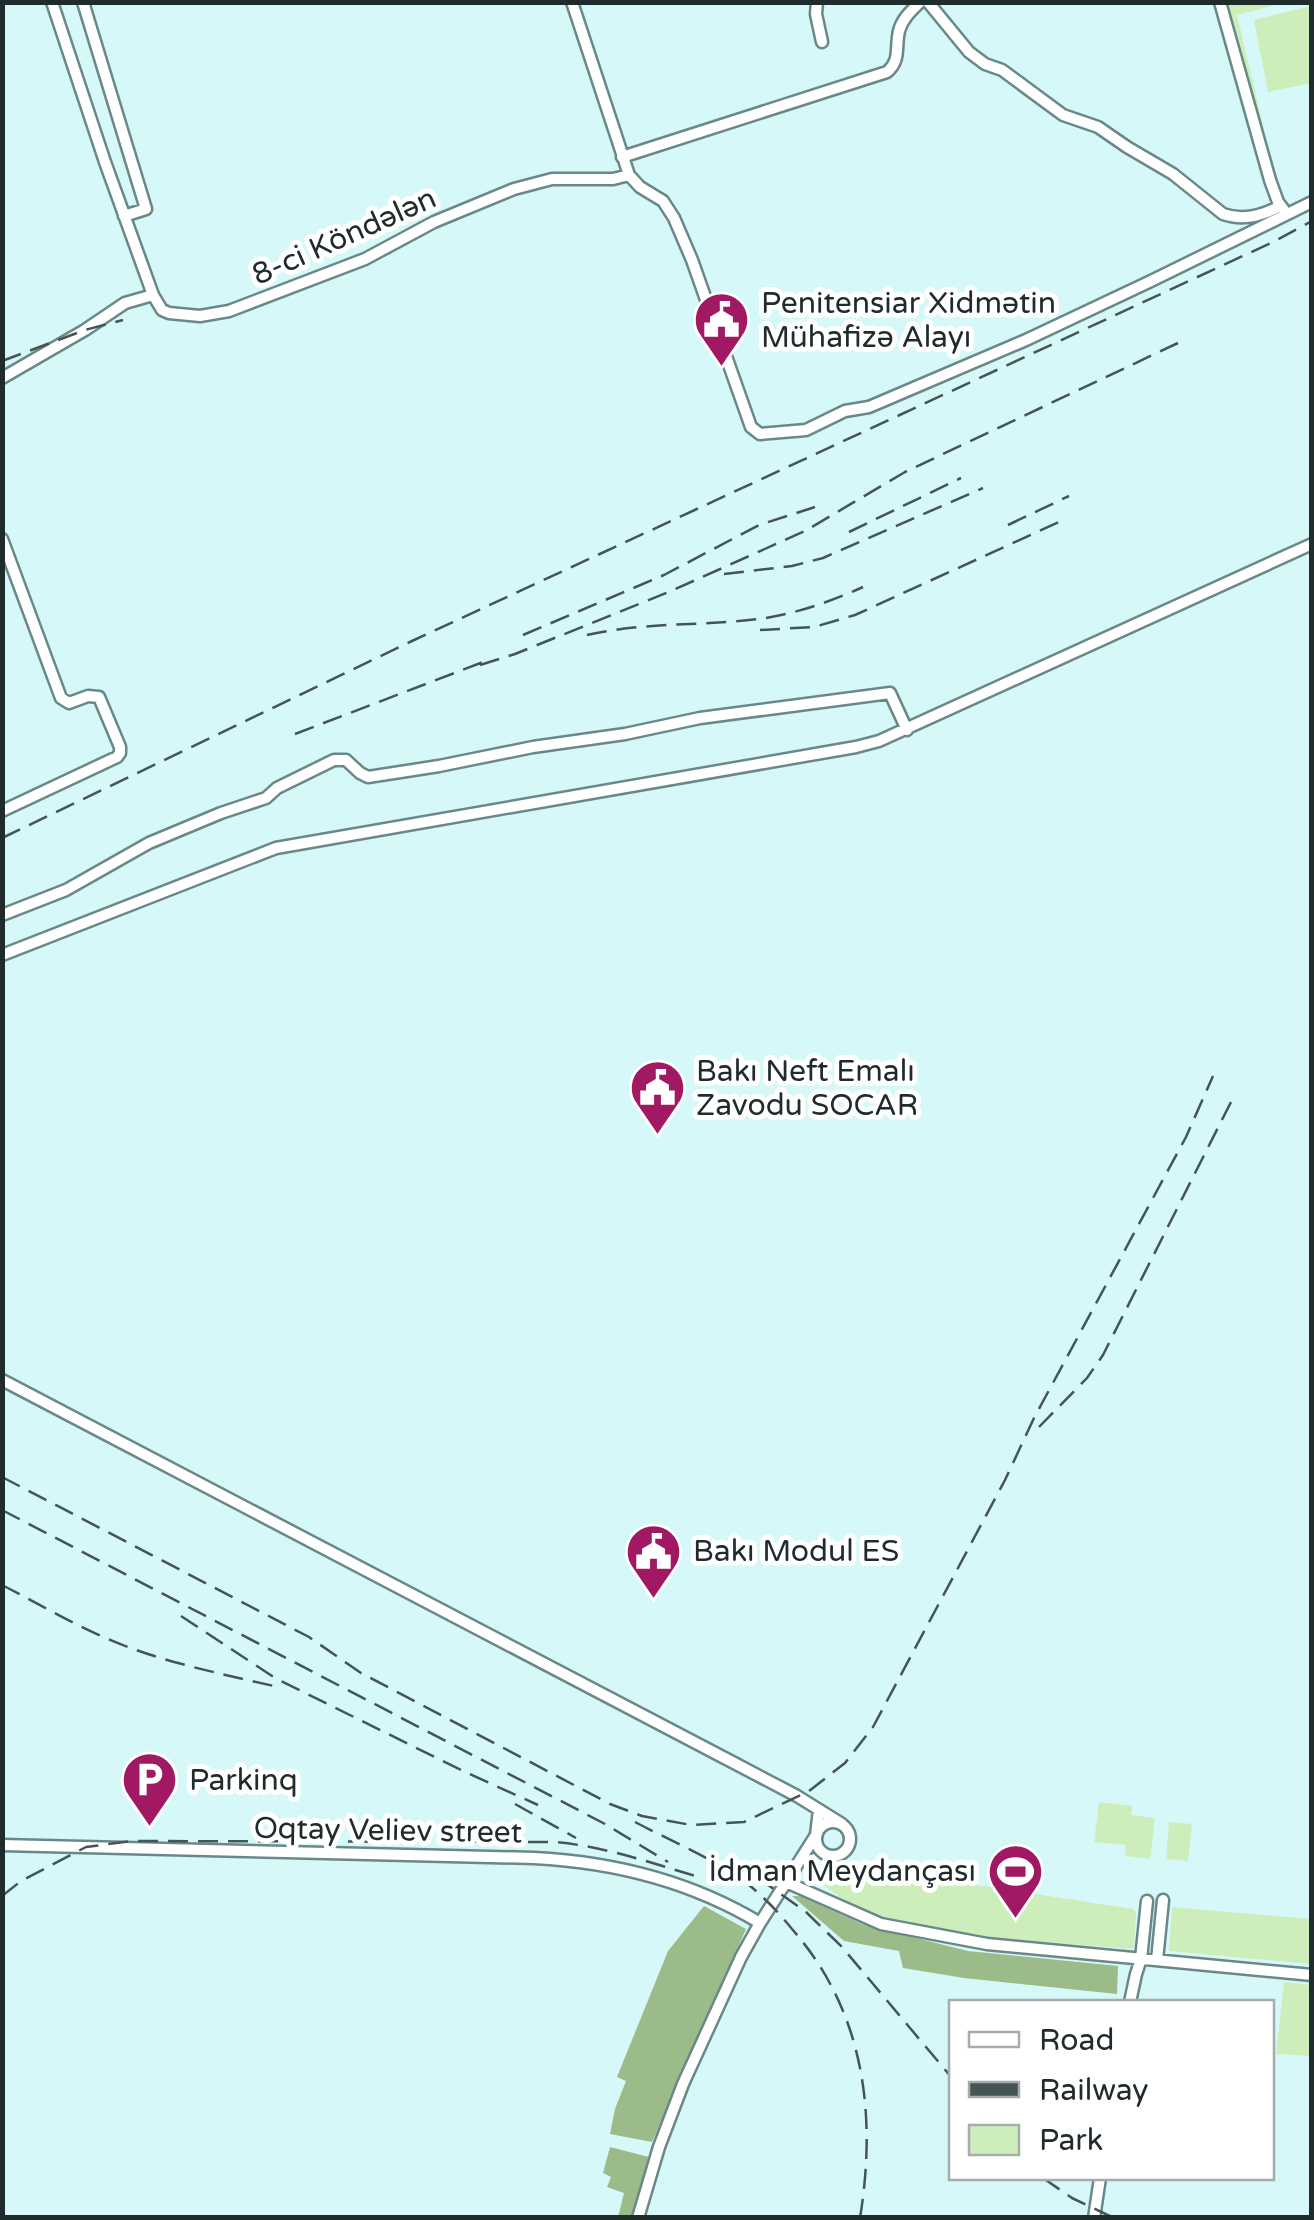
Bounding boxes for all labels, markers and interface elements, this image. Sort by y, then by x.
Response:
street label: 8-ci Köndələn [246,179,442,294]
place label: Penitensiar Xidmətin Mühafizə Alayı [761,285,1056,356]
public building icon: Penitensiar Xidmətin Mühafizə Alayı [692,290,752,369]
place label: Bakı Neft Emalı Zavodu SOCAR [696,1053,918,1124]
public building icon: Bakı Neft Emalı Zavodu SOCAR [627,1058,687,1137]
public building icon: Bakı Modul ES [624,1521,684,1600]
place label: Bakı Modul ES [693,1533,899,1570]
parking icon: Parkinq [120,1750,180,1829]
place label: Parkinq [189,1762,298,1799]
street label: Oqtay Veliev street [253,1810,523,1851]
sports icon: İdman Meydançası [985,1841,1045,1920]
place label: İdman Meydançası [708,1853,976,1890]
legend [949,2000,1274,2180]
text: Road [1039,2022,1114,2059]
text: Railway [1039,2072,1148,2109]
text: Park [1039,2122,1103,2159]

